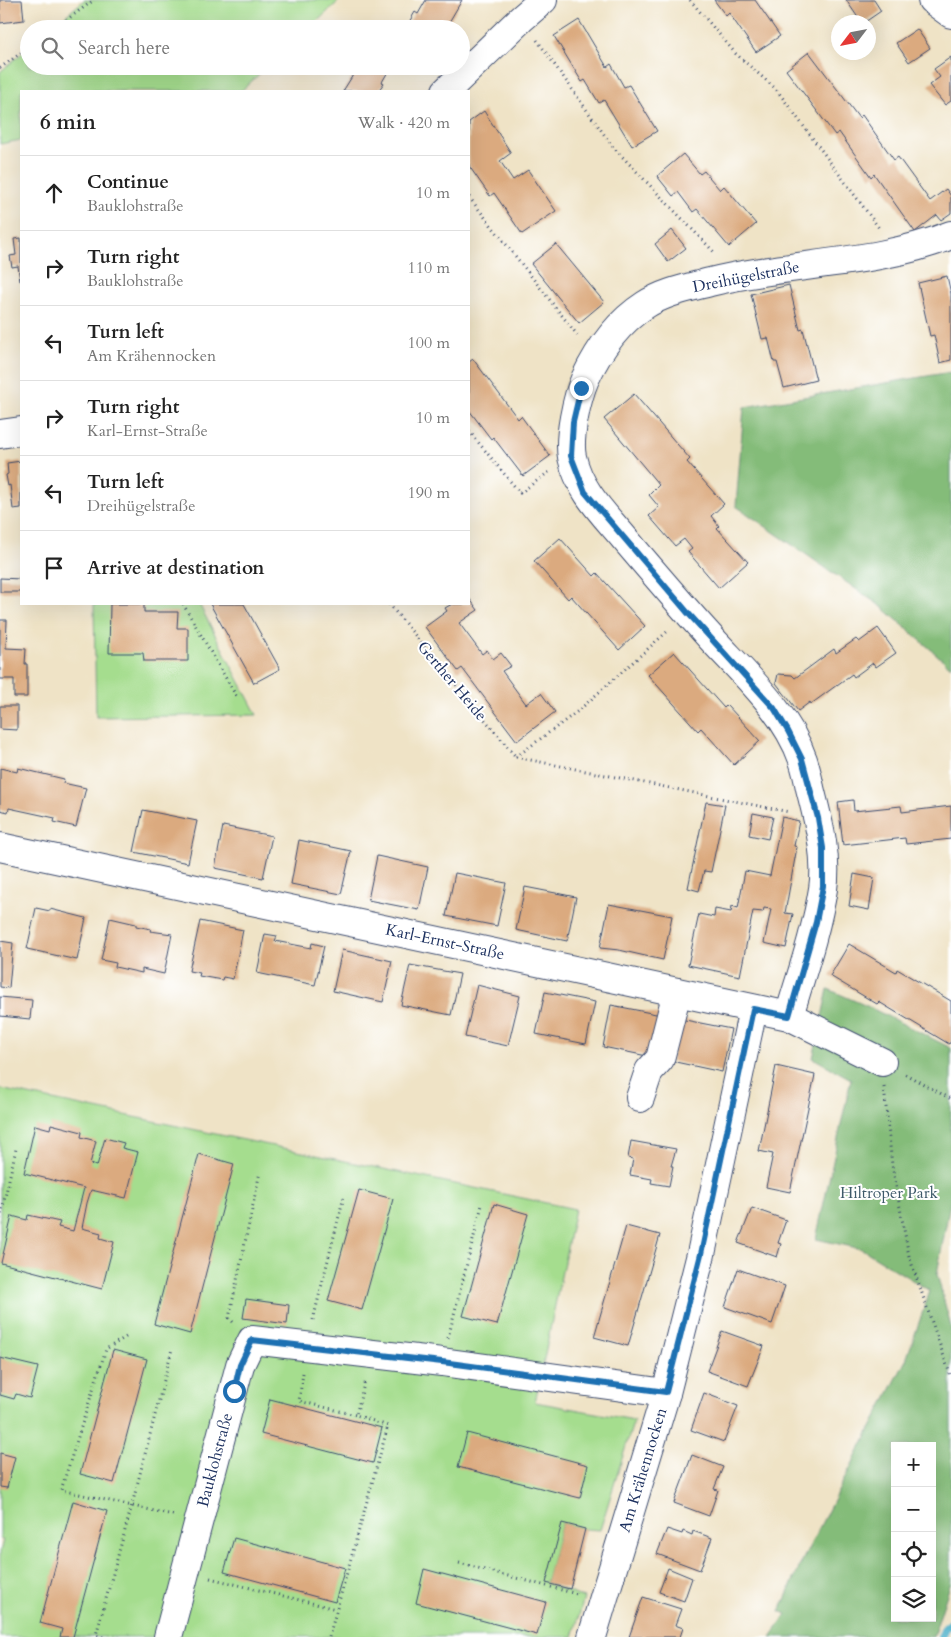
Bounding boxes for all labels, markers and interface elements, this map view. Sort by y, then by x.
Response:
north arrow [831,15,876,60]
search box [20,20,470,75]
icon: search [38,34,66,62]
text: Search here [78,35,170,61]
text: 6 min [40,108,96,137]
text: Walk · 420 m [358,112,450,134]
text: Continue [87,169,169,195]
icon: ahead [40,179,68,207]
text: 10 m [416,182,450,204]
text: Bauklohstraße [87,195,184,217]
text: Turn right [87,244,179,270]
icon: right [40,254,68,282]
street label: Dreihügelstraße [691,256,801,298]
text: 110 m [408,257,450,279]
text: Bauklohstraße [87,270,184,292]
text: Turn left [87,319,164,345]
icon: left [40,329,68,357]
text: 100 m [408,332,450,354]
text: Am Krähennocken [87,345,216,367]
route end [570,377,593,400]
text: Turn right [87,394,179,420]
icon: right [40,404,68,432]
text: 10 m [416,407,450,429]
text: Karl-Ernst-Straße [87,420,208,442]
text: Turn left [87,469,164,495]
icon: left [40,479,68,507]
text: 190 m [408,482,450,504]
text: Dreihügelstraße [87,495,195,517]
icon: arrive [40,554,68,582]
text: Arrive at destination [87,555,264,581]
street label: Gerther Heide [412,636,492,726]
street label: Karl-Ernst-Straße [384,919,506,965]
park label: Hiltroper Park [840,1182,939,1204]
route start [223,1380,246,1403]
street label: Am Krähennocken [614,1405,672,1535]
street label: Bauklohstraße [192,1411,238,1509]
map controls [891,1442,936,1622]
button: + [891,1442,936,1487]
button: − [891,1487,936,1532]
button: locate [891,1532,936,1577]
button: layers [891,1577,936,1622]

